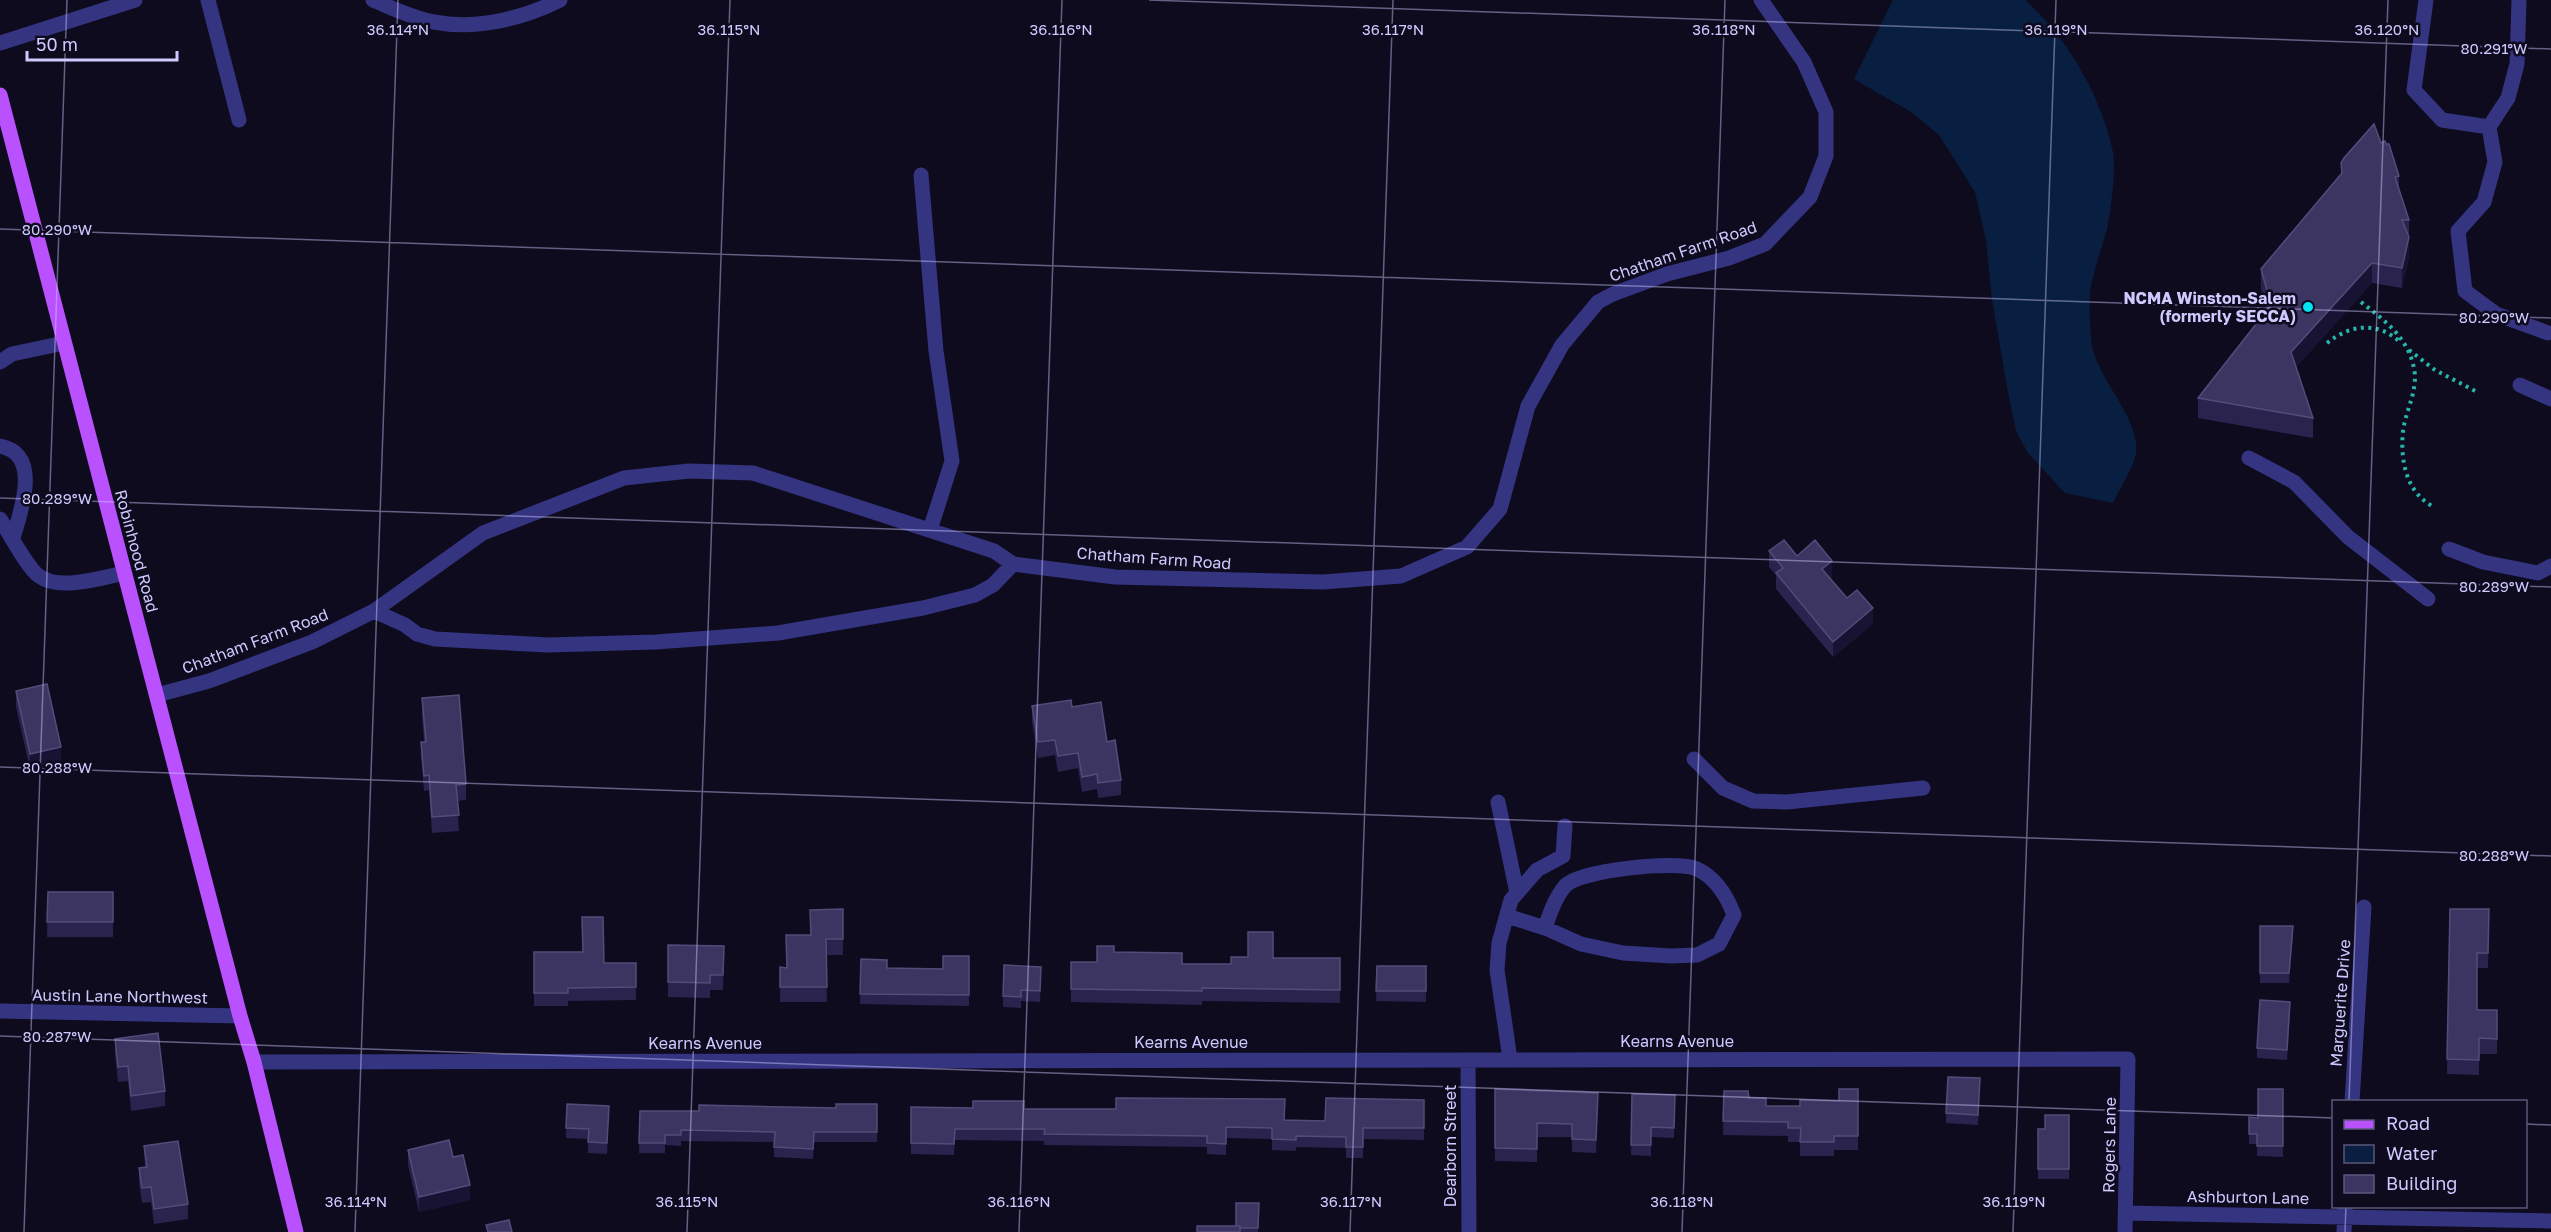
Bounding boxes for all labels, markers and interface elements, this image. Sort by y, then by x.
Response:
text: 36.114°N [367,20,429,38]
text: 36.115°N [698,20,760,38]
text: 36.116°N [1029,20,1093,38]
text: 36.117°N [1362,20,1424,38]
text: 36.118°N [1692,20,1756,38]
text: 36.119°N [2024,20,2088,38]
text: 36.120°N [2355,20,2419,38]
scale bar [27,24,177,62]
text: 50 m [36,33,78,55]
text: 80.291°W [2460,39,2528,57]
street label: Chatham Farm Road [1607,216,1759,286]
text: 80.290°W [22,220,92,238]
place label: NCMA Winston-Salem (formerly SECCA) [2123,288,2296,326]
marker: NCMA Winston-Salem (formerly SECCA) [2301,300,2315,314]
text: 80.290°W [2459,308,2529,326]
street label: Robinhood Road [111,487,163,615]
text: 80.289°W [22,489,92,507]
street label: Chatham Farm Road [1076,543,1232,573]
text: 80.289°W [2459,577,2529,595]
street label: Chatham Farm Road [179,604,331,678]
text: 80.288°W [22,758,92,776]
text: 80.288°W [2459,846,2529,864]
street label: Marguerite Drive [2326,939,2354,1067]
street label: Austin Lane Northwest [32,984,208,1008]
text: 80.287°W [22,1027,92,1045]
street label: Kearns Avenue [1620,1031,1734,1051]
street label: Kearns Avenue [1134,1032,1248,1052]
street label: Kearns Avenue [648,1033,762,1053]
street label: Dearborn Street [1440,1085,1460,1207]
street label: Rogers Lane [2098,1097,2120,1193]
legend [2332,1100,2527,1208]
text: Road [2386,1112,2430,1134]
text: Water [2386,1142,2437,1164]
text: Building [2386,1172,2457,1194]
street label: Ashburton Lane [2187,1186,2309,1208]
text: 36.114°N [325,1192,387,1210]
text: 36.115°N [656,1192,718,1210]
text: 36.116°N [987,1192,1051,1210]
text: 36.117°N [1320,1192,1382,1210]
text: 36.118°N [1650,1192,1714,1210]
text: 36.119°N [1982,1192,2046,1210]

